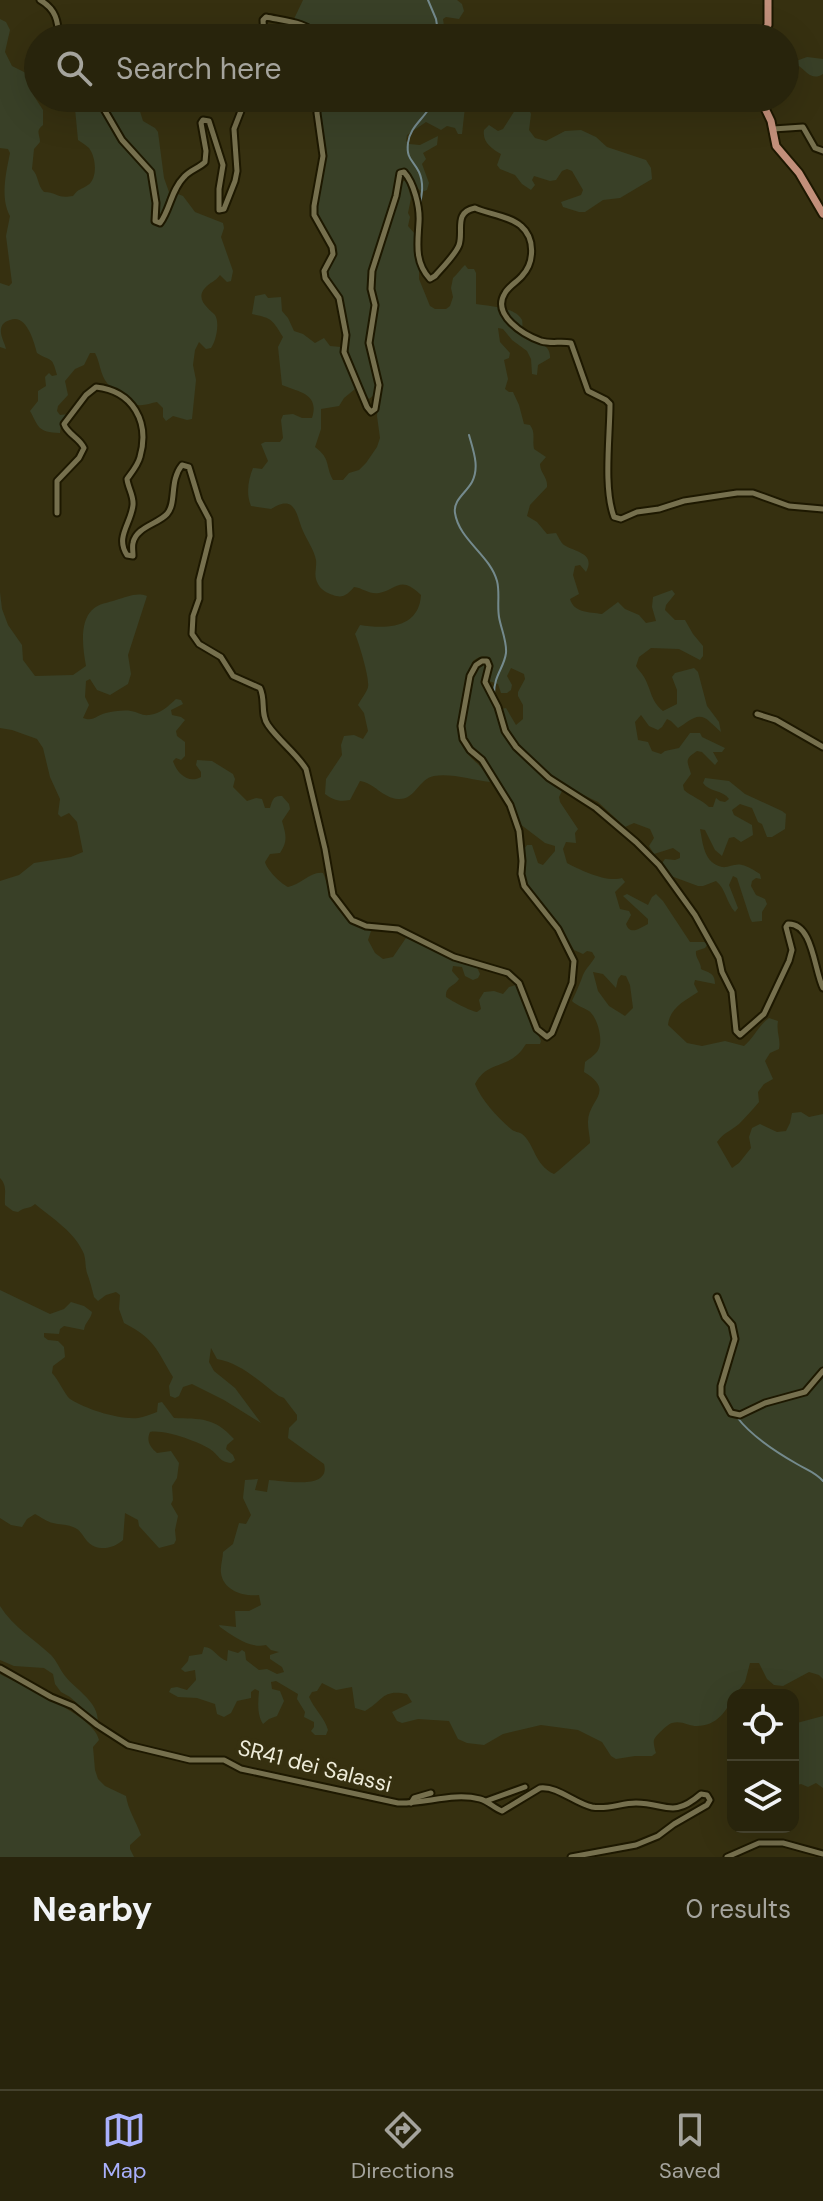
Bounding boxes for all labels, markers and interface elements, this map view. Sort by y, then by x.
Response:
search box [24,24,799,112]
icon: search [52,46,96,90]
text: Search here [116,49,282,88]
map controls [727,1689,799,1833]
button: locate [727,1689,799,1761]
street label: SR41 dei Salassi [235,1733,395,1799]
button: layers [727,1761,799,1833]
text: Nearby [32,1887,152,1932]
text: 0 results [685,1892,791,1926]
tab: Map [102,2108,147,2185]
tab: Directions [351,2108,455,2185]
tab: Saved [659,2108,721,2185]

